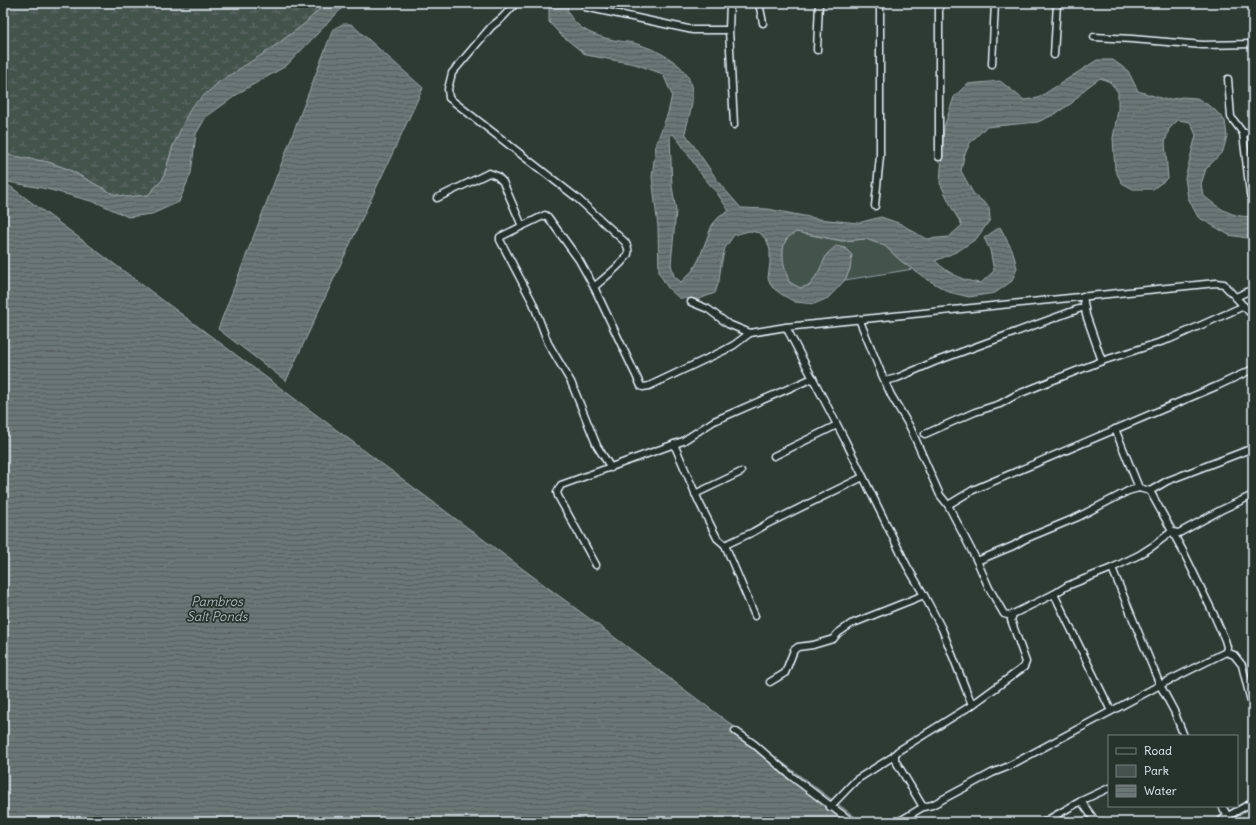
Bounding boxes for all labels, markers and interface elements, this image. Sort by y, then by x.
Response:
water label: Pambros Salt Ponds [187,593,249,625]
legend [1108,735,1238,807]
text: Road [1144,743,1172,758]
text: Park [1144,763,1169,778]
text: Water [1144,783,1177,798]

